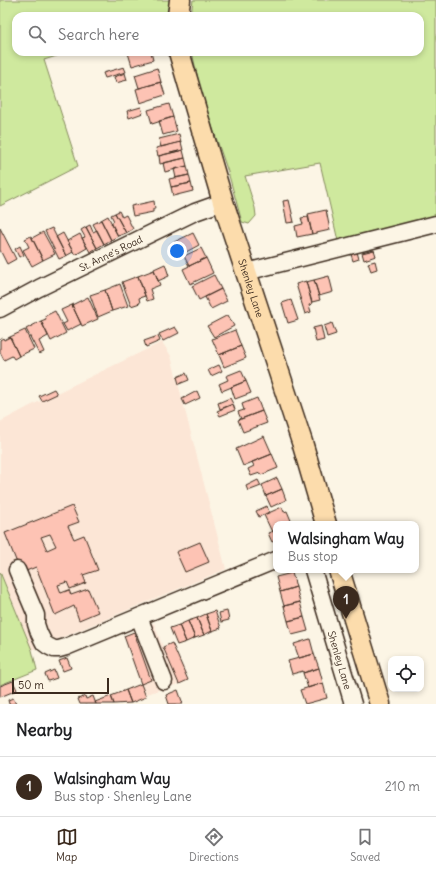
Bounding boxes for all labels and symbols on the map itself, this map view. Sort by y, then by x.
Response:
street label: St. Anne's Road [77,233,145,274]
your location [167,241,187,261]
street label: Shenley Lane [235,258,267,319]
pin: 1 [333,586,359,619]
street label: Shenley Lane [325,629,354,691]
scale bar [12,676,109,695]

